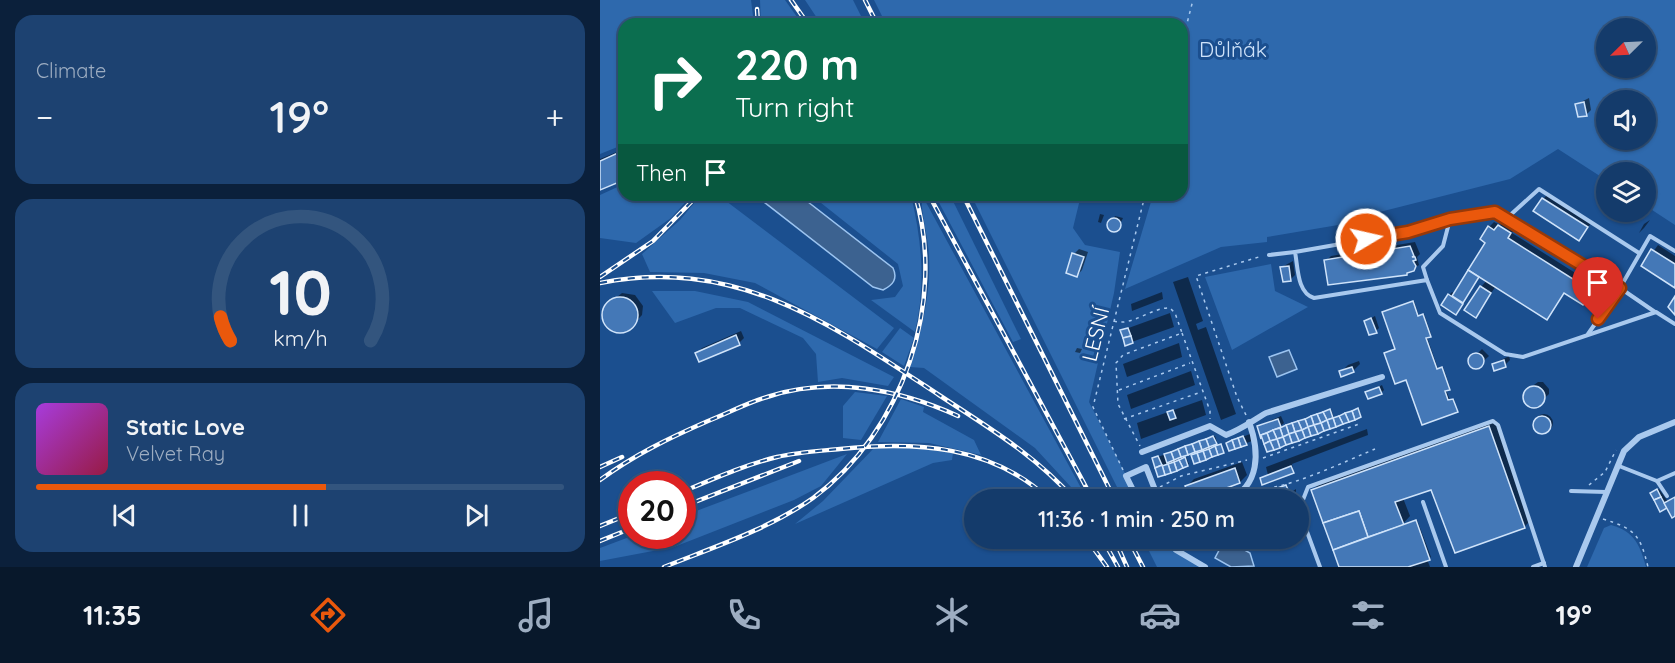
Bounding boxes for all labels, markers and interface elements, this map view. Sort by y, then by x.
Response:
north arrow [1596,18,1656,78]
map controls [1596,18,1656,222]
park label: Důlňák [1199,36,1267,62]
text: 220 m [735,38,859,91]
icon: right [636,42,714,120]
text: Climate [36,58,106,83]
text: 19° [270,88,329,144]
text: Turn right [735,90,854,124]
button: sound [1596,90,1656,150]
text: − [36,96,53,137]
text: + [545,96,564,137]
icon: arrive [699,156,732,189]
text: Then [636,159,687,187]
button: layers [1596,162,1656,222]
position arrow [1334,207,1398,271]
text: 10 [269,253,331,331]
pin [1572,257,1623,319]
icon: arrive [1581,266,1614,299]
street label: LESNÍ [1076,303,1114,364]
text: km/h [273,325,327,351]
text: Static Love [126,413,245,441]
text: Velvet Ray [126,441,225,466]
speed limit sign: 20 [618,471,696,549]
icon: previous [108,499,141,532]
icon: pause [284,499,317,532]
icon: next [460,499,493,532]
text: 11:36 · 1 min · 250 m [1038,505,1235,533]
icon: directions [307,594,349,636]
icon: music [515,594,557,636]
icon: phone [723,594,765,636]
icon: climate [931,594,973,636]
icon: car [1139,594,1181,636]
icon: filters [1347,594,1389,636]
text: 11:35 [83,598,141,632]
text: 19° [1555,598,1592,632]

